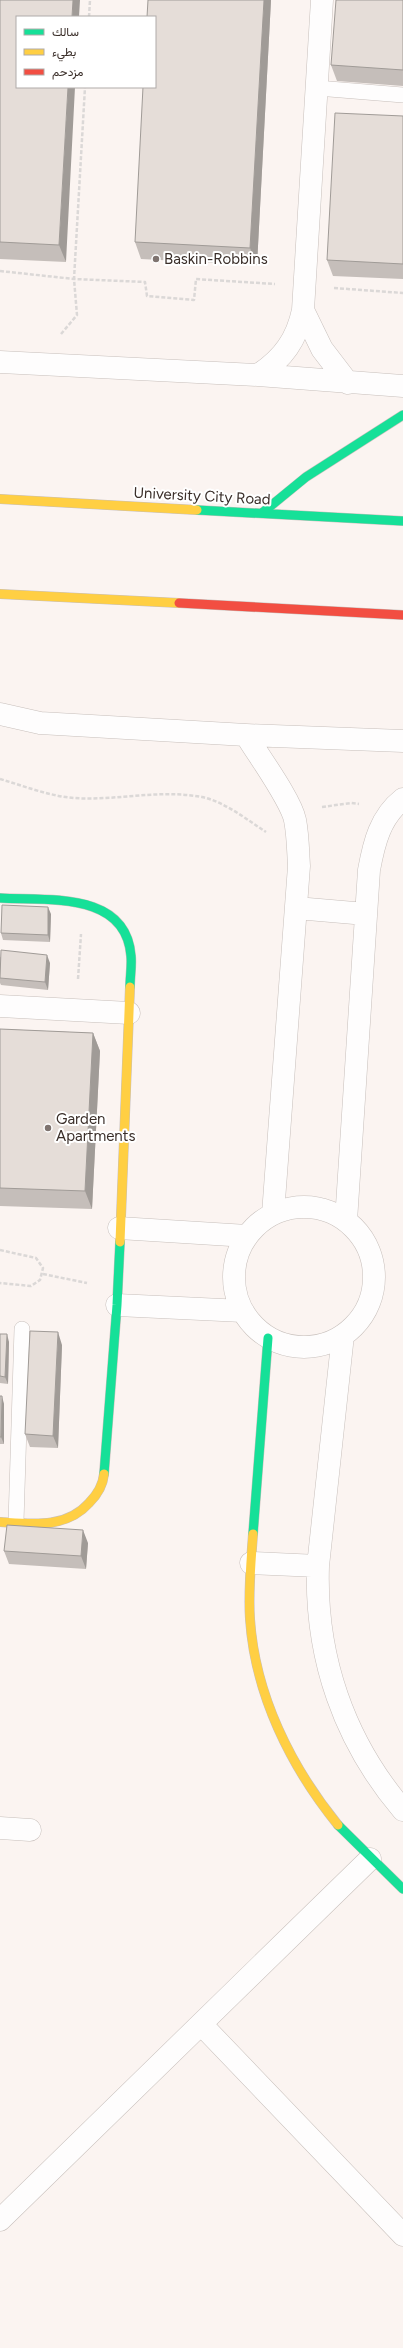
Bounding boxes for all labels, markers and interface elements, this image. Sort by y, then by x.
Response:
legend [16,16,156,88]
text: سالك [52,25,79,39]
text: بطيء [52,45,76,62]
text: مزدحم [52,65,83,80]
place label: Baskin-Robbins [164,250,268,268]
marker: Baskin-Robbins [151,254,161,264]
street label: University City Road [133,483,271,509]
place label: Garden Apartments [56,1110,135,1145]
marker: Garden Apartments [43,1123,53,1133]

